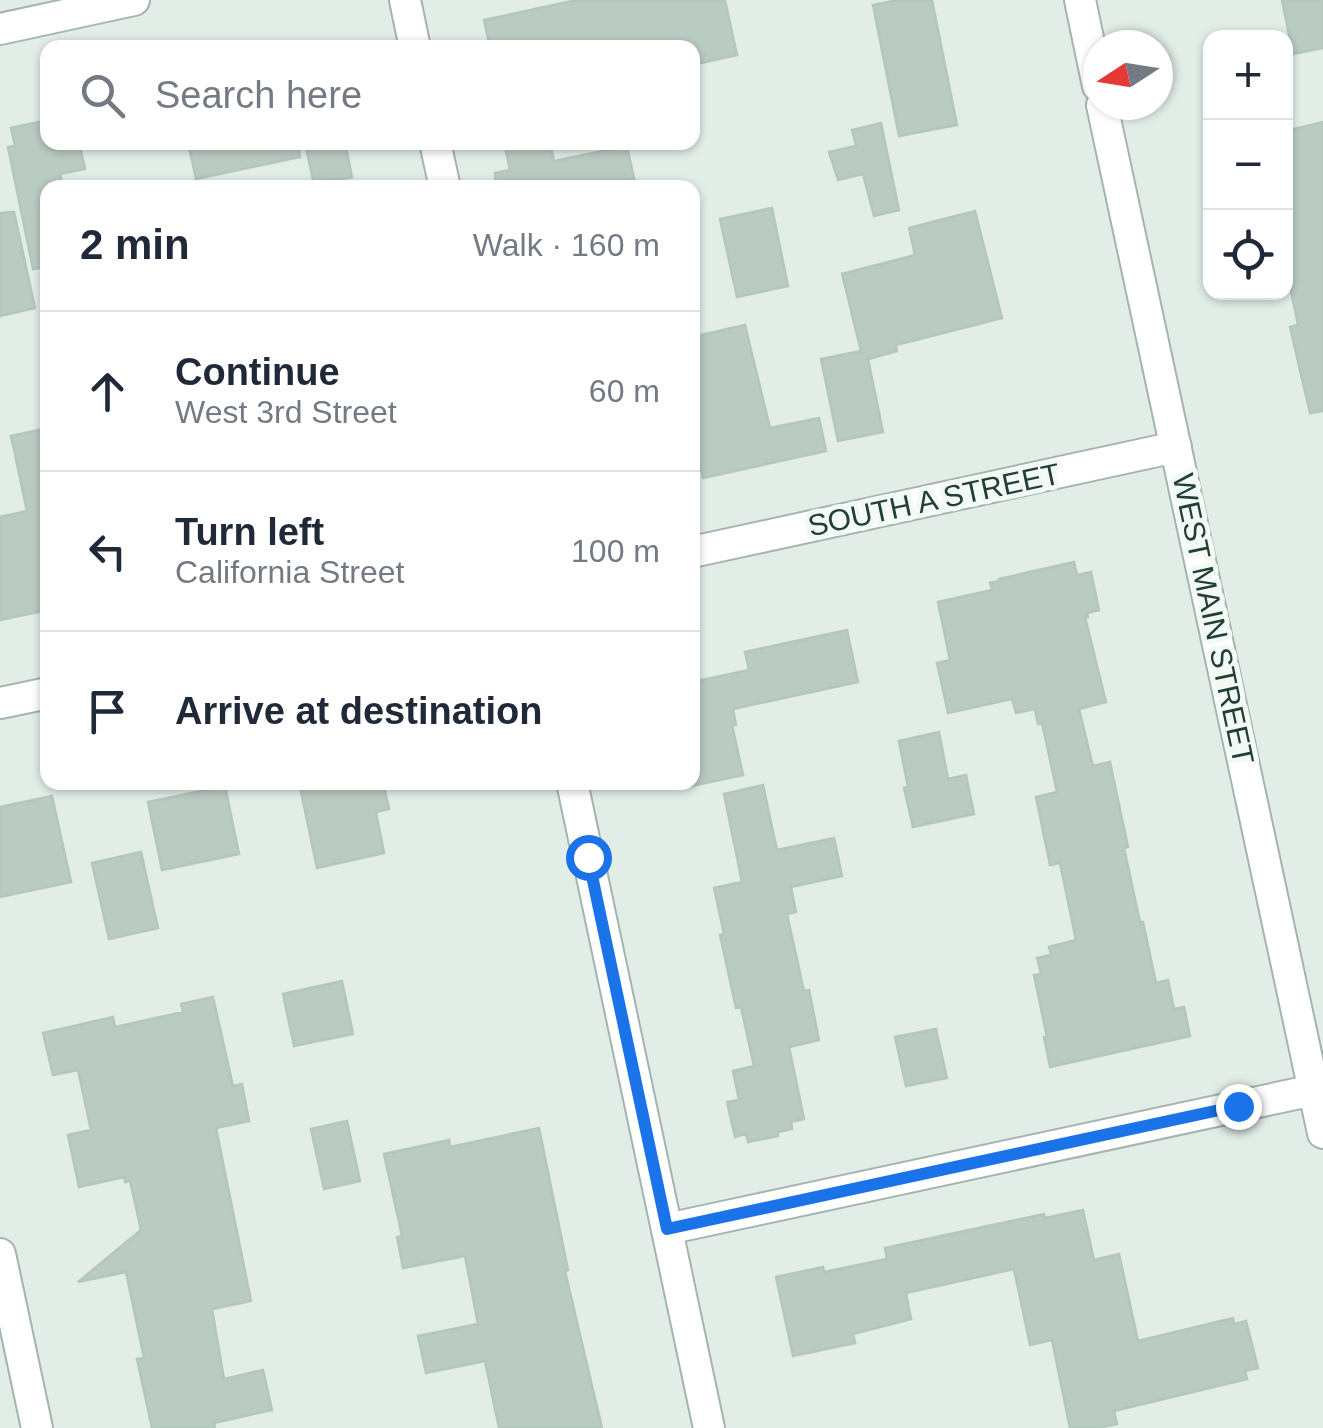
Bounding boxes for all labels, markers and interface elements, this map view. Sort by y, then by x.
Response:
north arrow [1083,30,1173,120]
map controls [1203,30,1293,300]
button: + [1203,30,1293,120]
search box [40,40,700,150]
icon: search [75,68,130,123]
text: Search here [155,74,362,116]
button: − [1203,120,1293,210]
button: locate [1203,210,1293,300]
text: 2 min [80,221,190,268]
text: Walk · 160 m [473,227,660,263]
text: Continue [175,351,340,393]
icon: ahead [80,364,135,419]
text: 60 m [589,373,660,409]
text: West 3rd Street [175,394,397,430]
street label: SOUTH A STREET [805,457,1063,542]
street label: WEST MAIN STREET [1167,471,1260,767]
text: Turn left [175,511,324,553]
icon: left [80,524,135,579]
text: 100 m [571,533,660,569]
text: California Street [175,554,404,590]
icon: arrive [80,684,135,739]
text: Arrive at destination [175,690,542,732]
route start [566,835,612,881]
route end [1216,1084,1262,1130]

